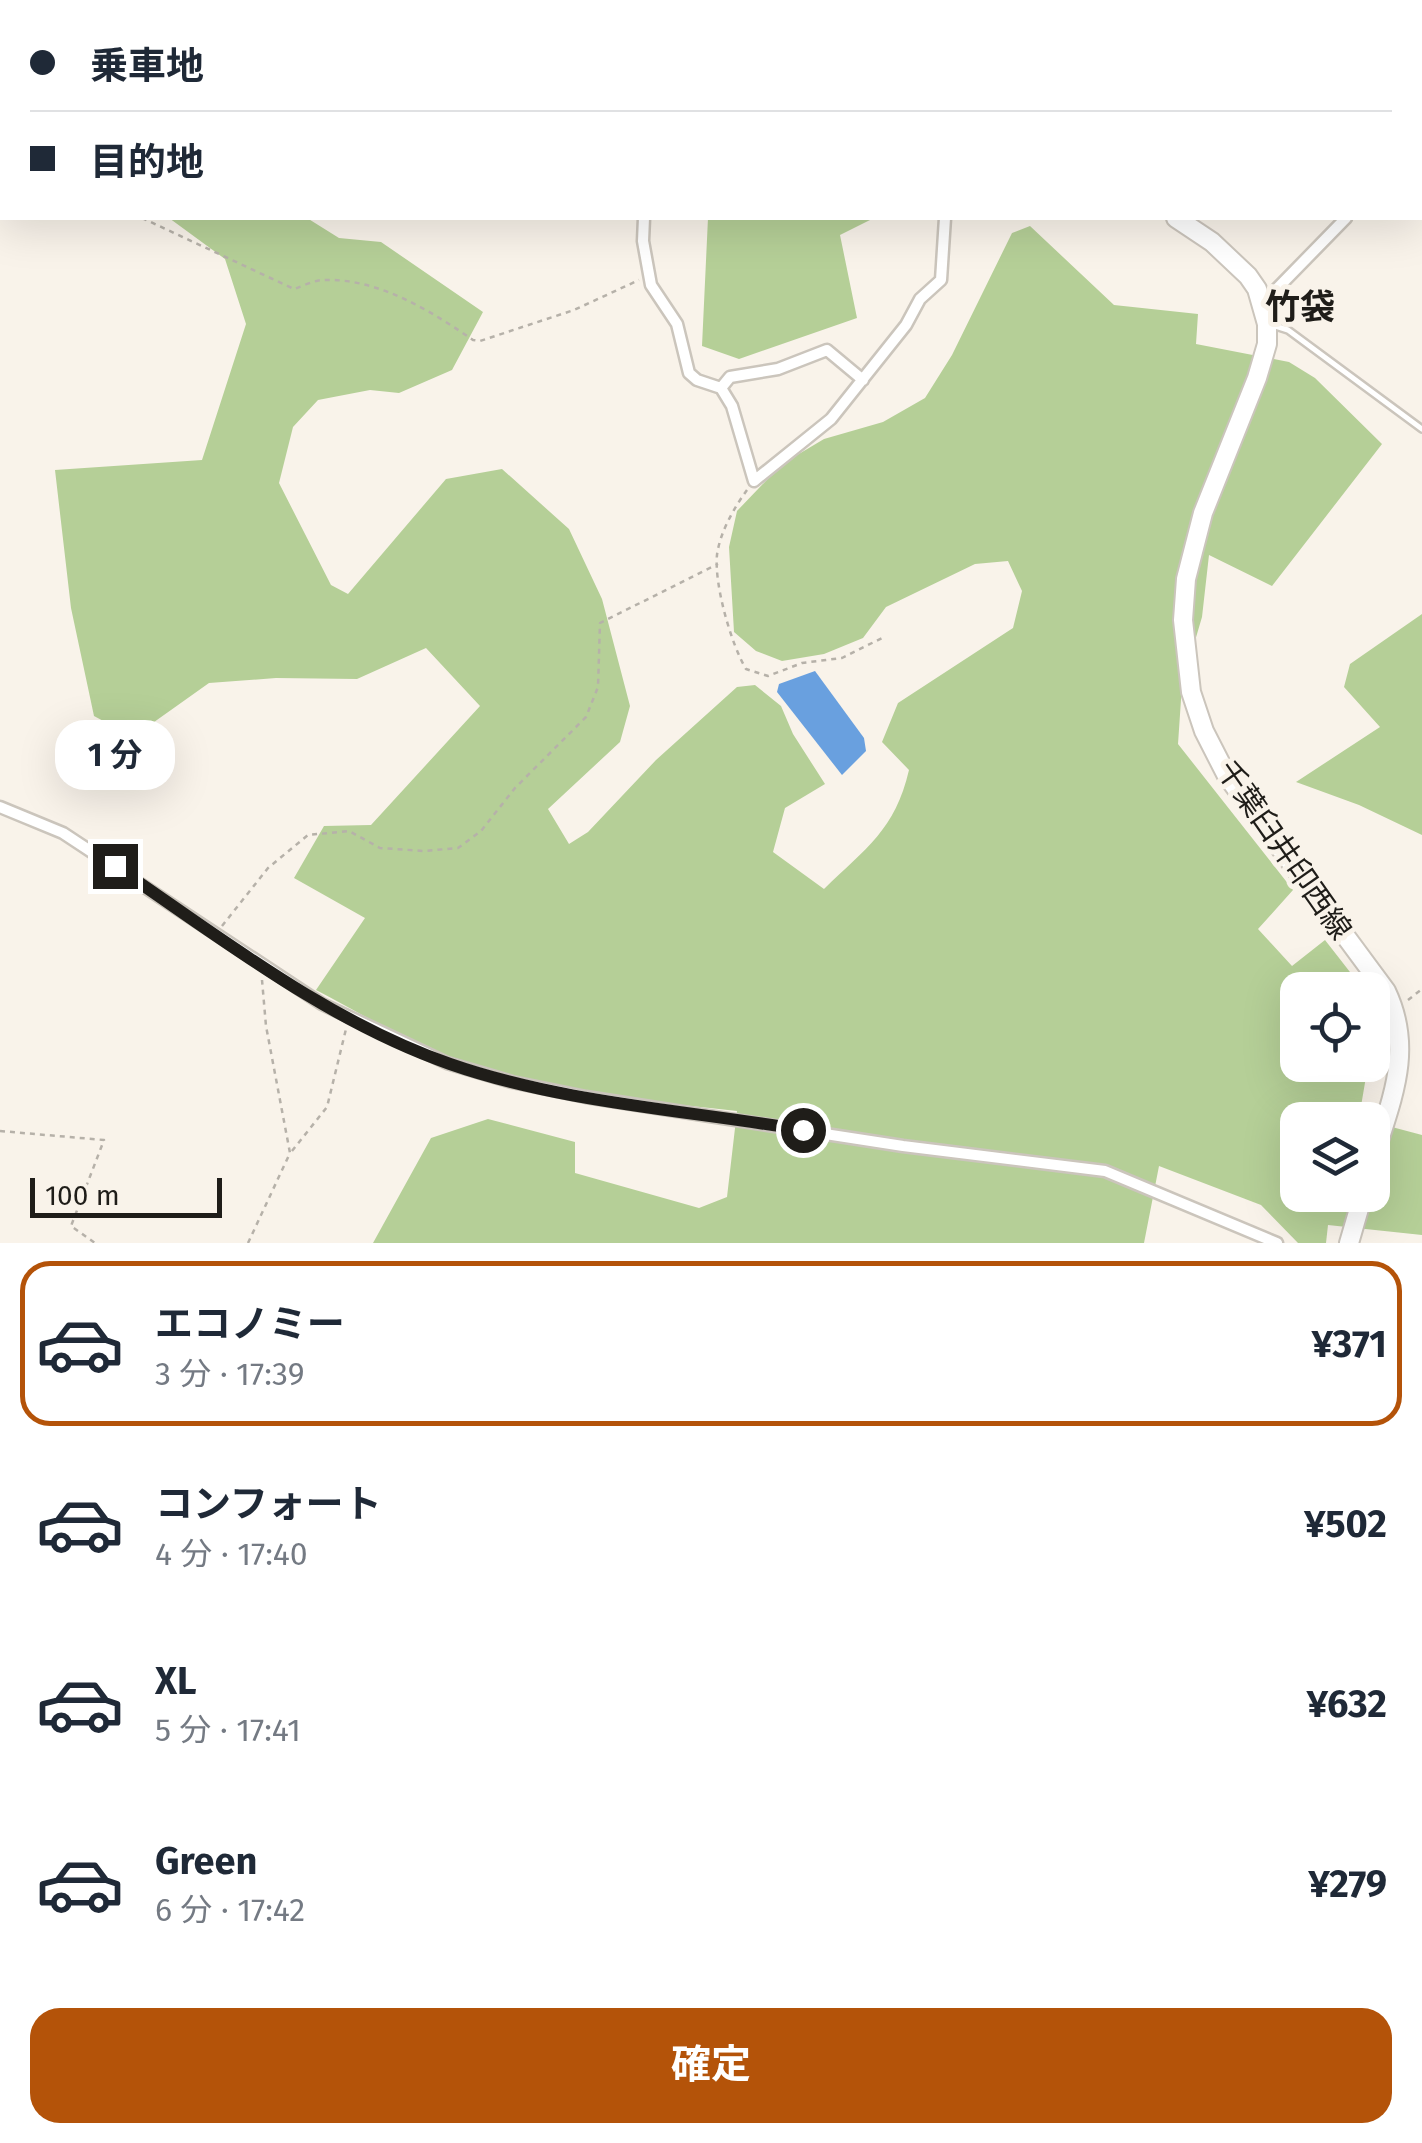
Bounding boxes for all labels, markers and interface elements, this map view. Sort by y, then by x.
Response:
text: 乗車地 [90,43,204,89]
text: 目的地 [90,139,204,185]
district label: 竹袋 [1265,286,1335,328]
callout: 1 分 [55,721,175,791]
text: 1 分 [88,736,142,774]
street label: 千葉臼井印西線 [1209,754,1359,946]
route end [93,844,138,889]
map controls [1280,972,1390,1212]
button: locate [1280,972,1390,1082]
button: layers [1280,1102,1390,1212]
route start [781,1108,826,1153]
scale bar [30,1173,222,1218]
text: 100 m [45,1179,120,1212]
icon: car [35,1299,125,1389]
text: エコノミー [155,1301,345,1347]
text: ¥371 [1311,1321,1387,1367]
text: 3 分 · 17:39 [155,1355,305,1393]
icon: car [35,1479,125,1569]
text: コンフォート [155,1481,382,1527]
text: ¥502 [1304,1501,1387,1547]
text: 4 分 · 17:40 [155,1535,308,1573]
text: XL [155,1658,197,1704]
icon: car [35,1659,125,1749]
text: ¥632 [1306,1681,1387,1727]
text: 5 分 · 17:41 [155,1711,301,1749]
text: Green [155,1838,258,1884]
icon: car [35,1839,125,1929]
text: ¥279 [1308,1861,1387,1907]
text: 6 分 · 17:42 [155,1891,305,1929]
button: 確定 [30,2008,1392,2123]

